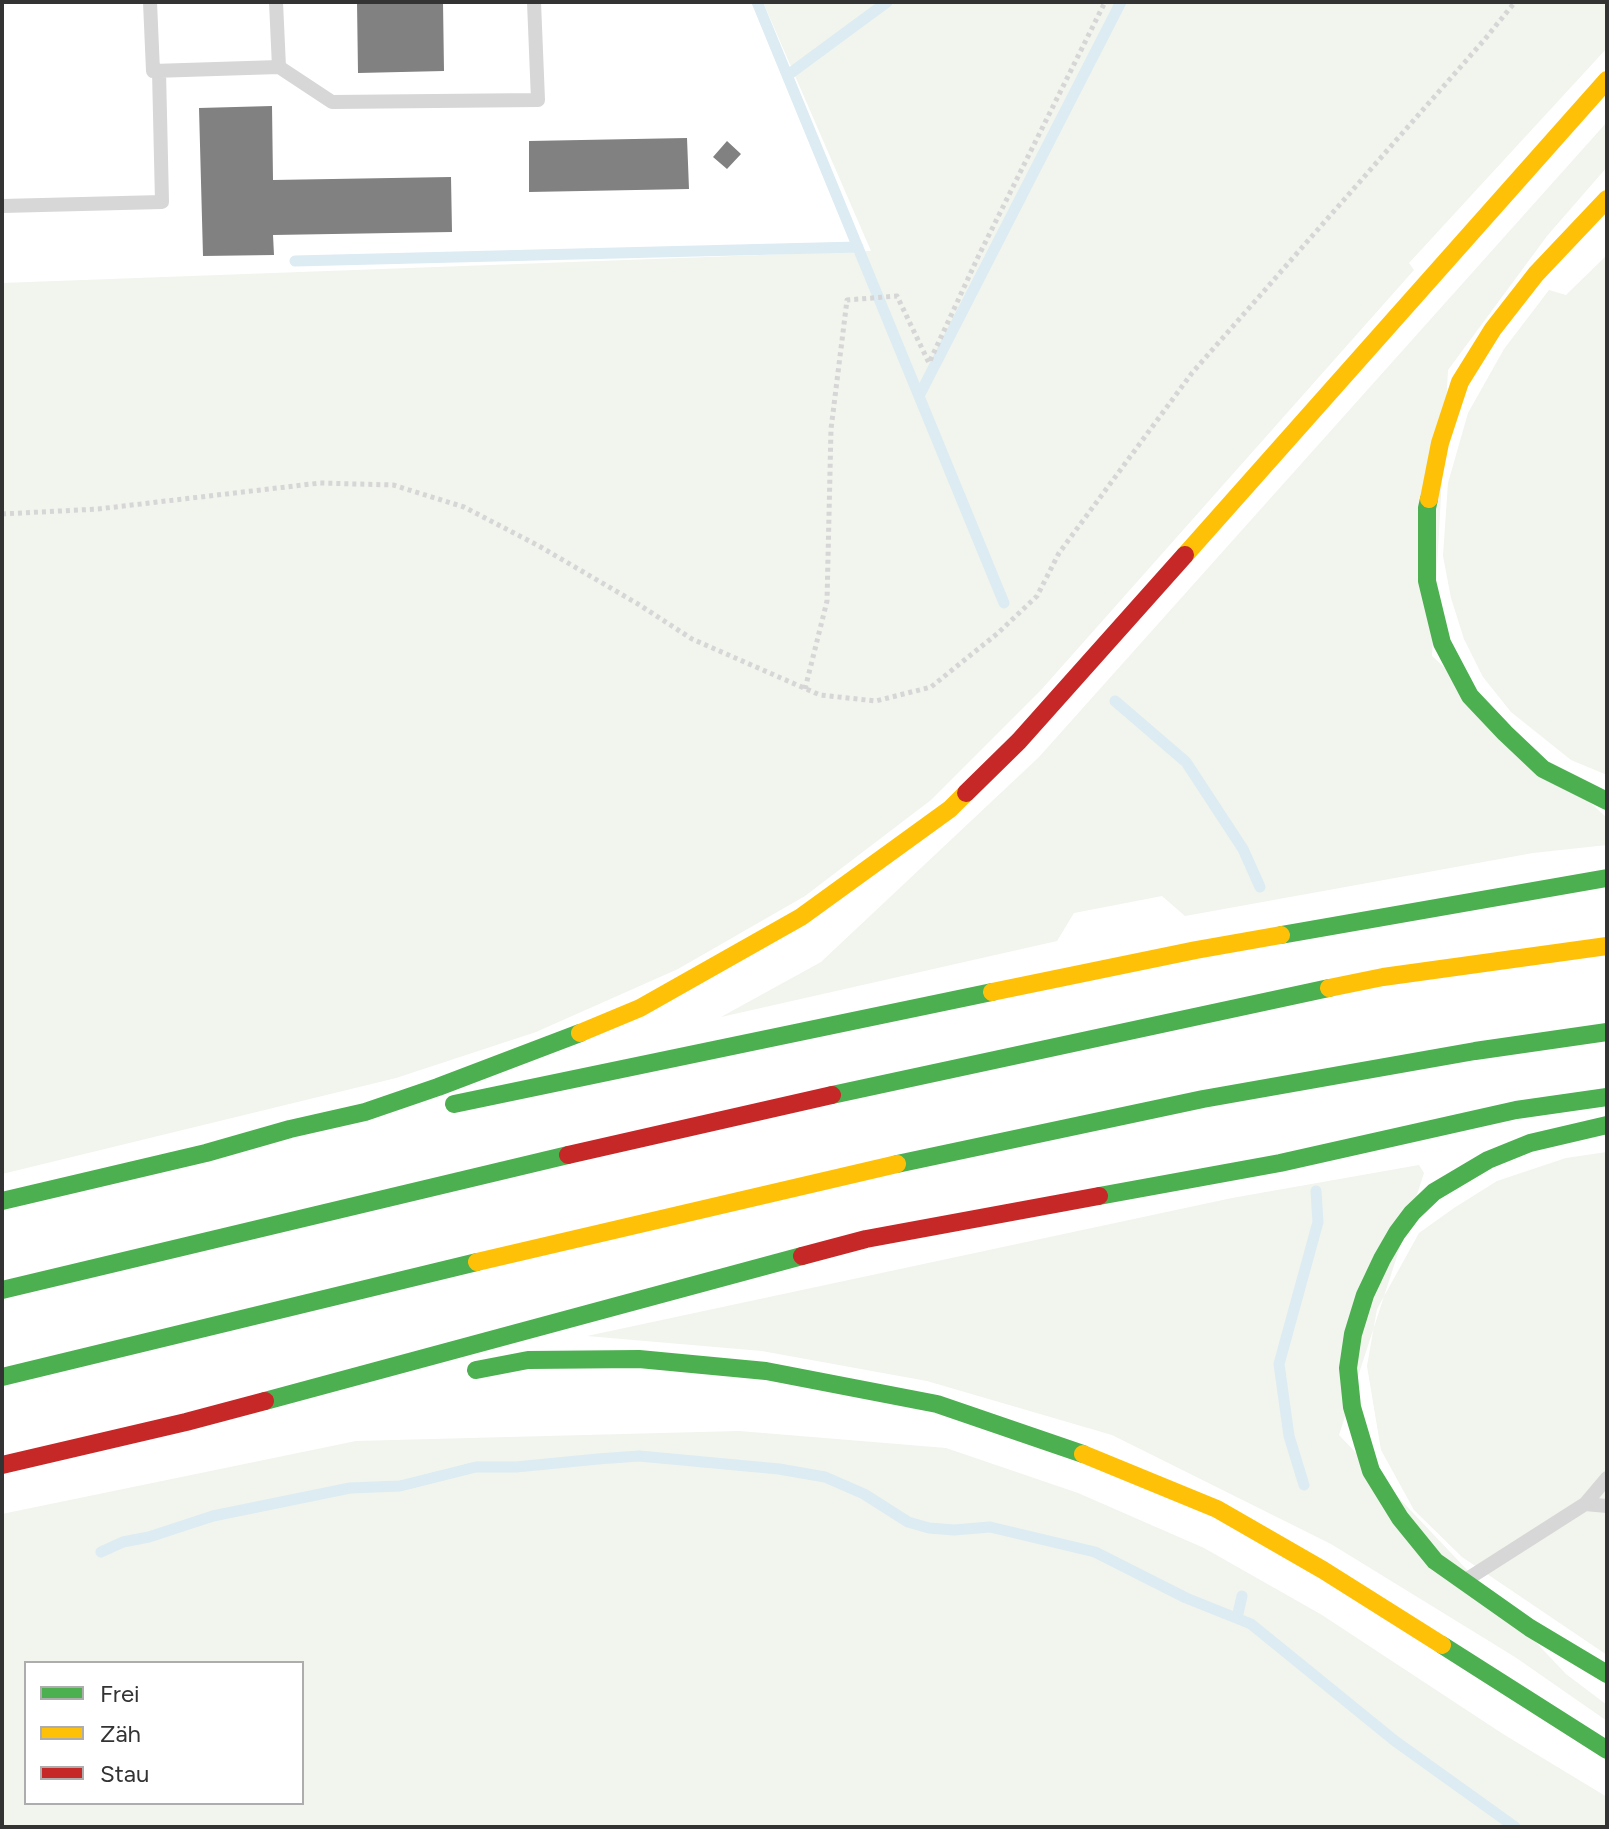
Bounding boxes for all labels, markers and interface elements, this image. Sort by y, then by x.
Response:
legend [24,1661,304,1805]
text: Frei [100,1679,140,1708]
text: Zäh [100,1719,141,1748]
text: Stau [100,1759,149,1788]

